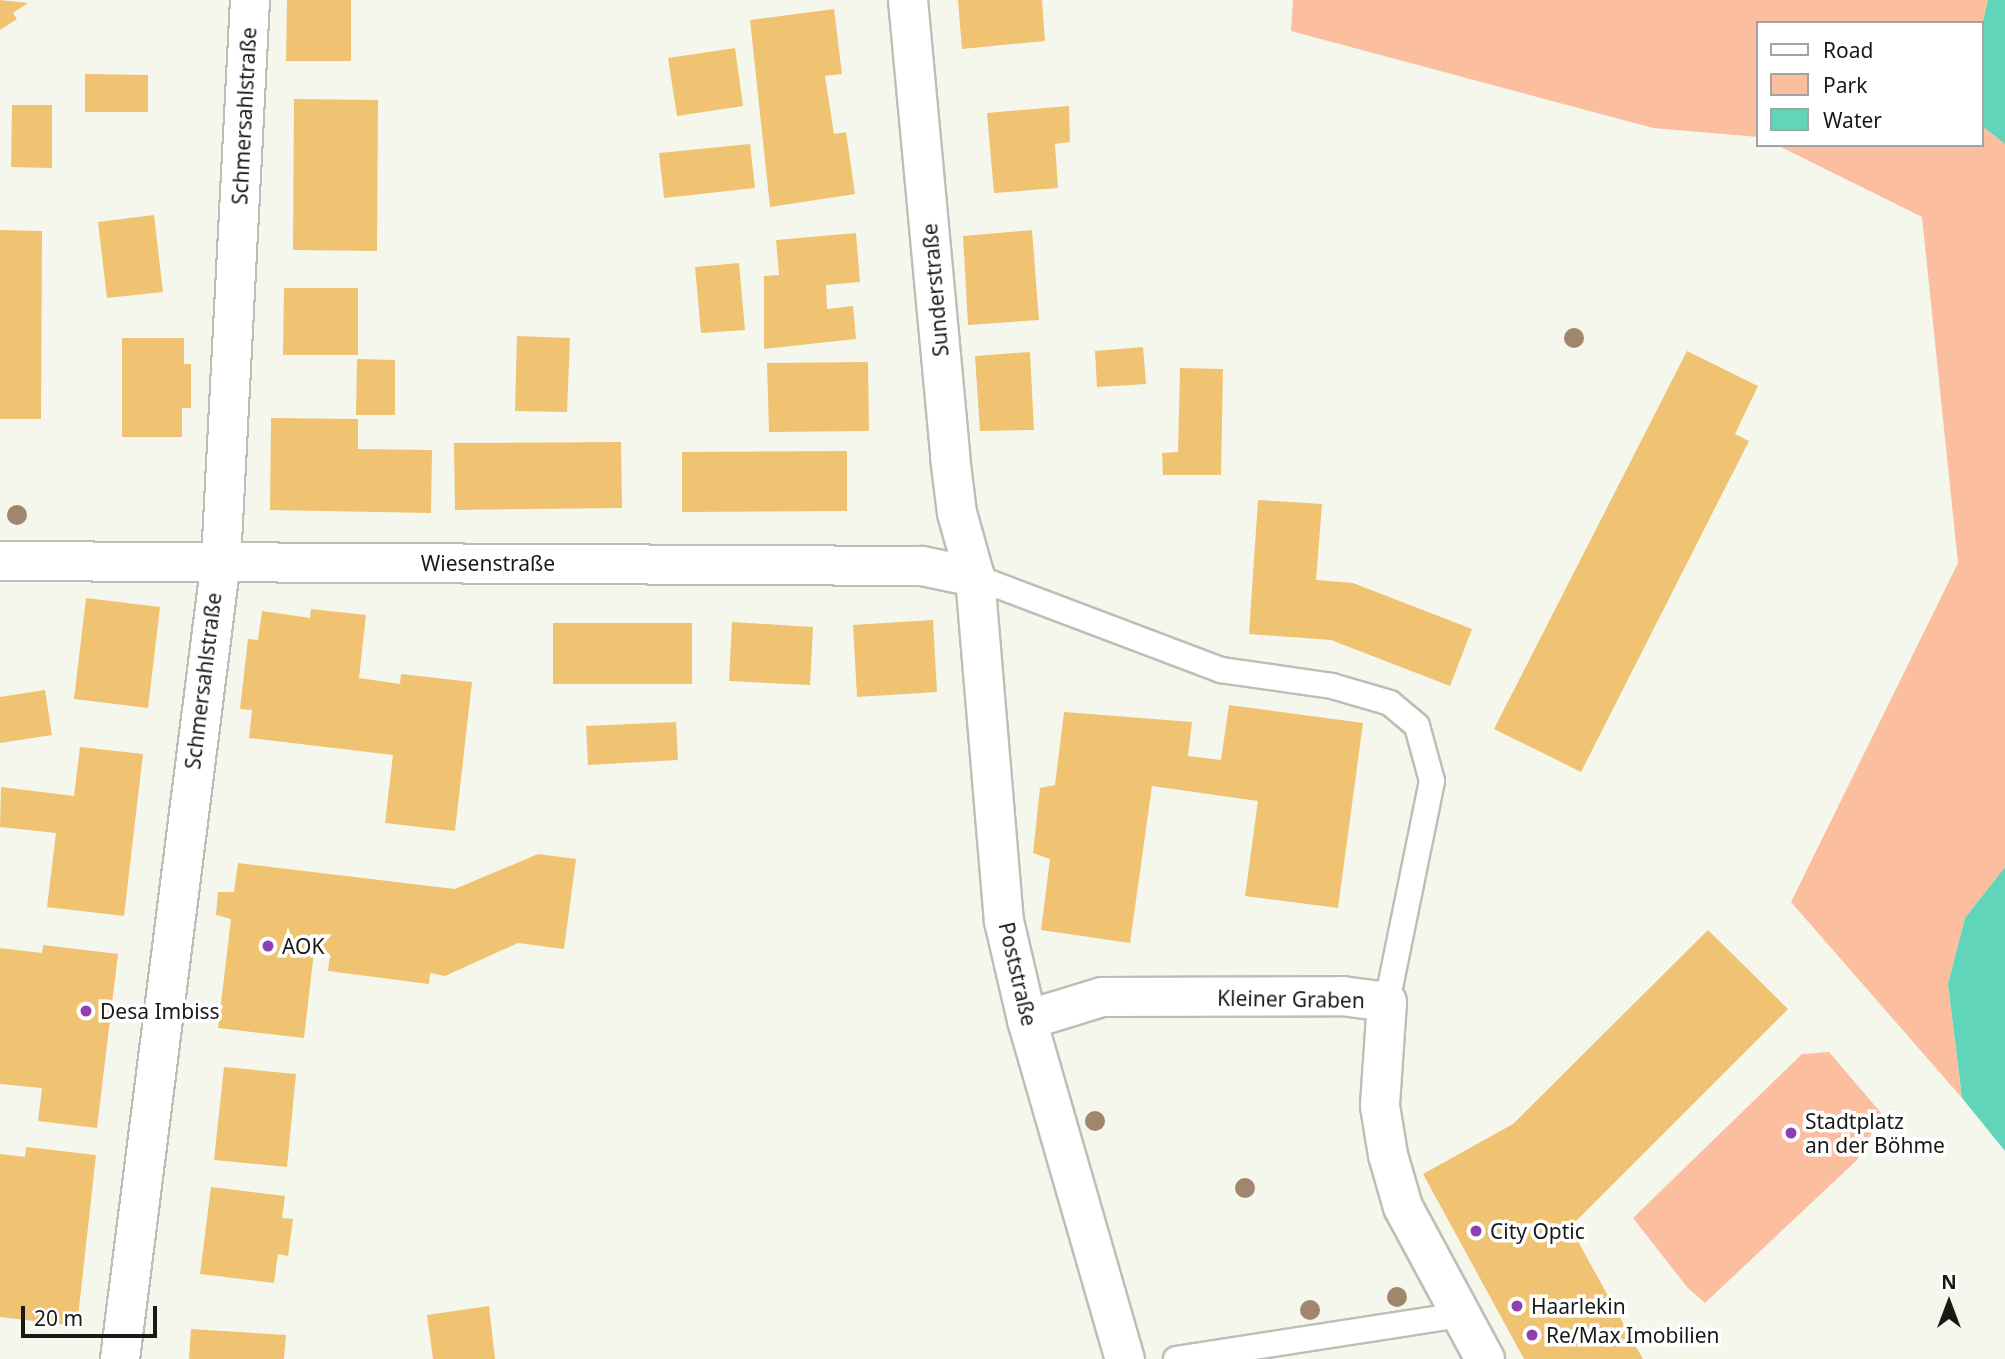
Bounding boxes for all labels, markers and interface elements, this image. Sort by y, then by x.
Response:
legend [1756,21,1984,147]
street label: Schmersahlstraße [227,27,261,205]
text: Road [1823,36,1873,64]
text: Park [1823,71,1867,99]
text: Water [1823,106,1882,134]
street label: Sunderstraße [917,222,953,358]
street label: Wiesenstraße [421,550,555,576]
street label: Schmersahlstraße [180,591,226,771]
street label: Poststraße [994,920,1042,1028]
place label: AOK [282,933,324,959]
marker: AOK [260,938,276,954]
street label: Kleiner Graben [1217,985,1365,1013]
place label: Desa Imbiss [100,998,220,1024]
marker: Desa Imbiss [78,1003,94,1019]
place label: Stadtplatz an der Böhme [1805,1108,1945,1158]
marker: Stadtplatz an der Böhme [1783,1125,1799,1141]
place label: City Optic [1490,1218,1585,1244]
marker: City Optic [1468,1223,1484,1239]
north arrow [1914,1268,1984,1338]
text: N [1941,1269,1957,1295]
scale bar [24,1292,161,1336]
place label: Haarlekin [1531,1293,1626,1319]
marker: Haarlekin [1509,1298,1525,1314]
text: 20 m [34,1304,83,1332]
place label: Re/Max Imobilien [1546,1322,1720,1348]
marker: Re/Max Imobilien [1524,1327,1540,1343]

